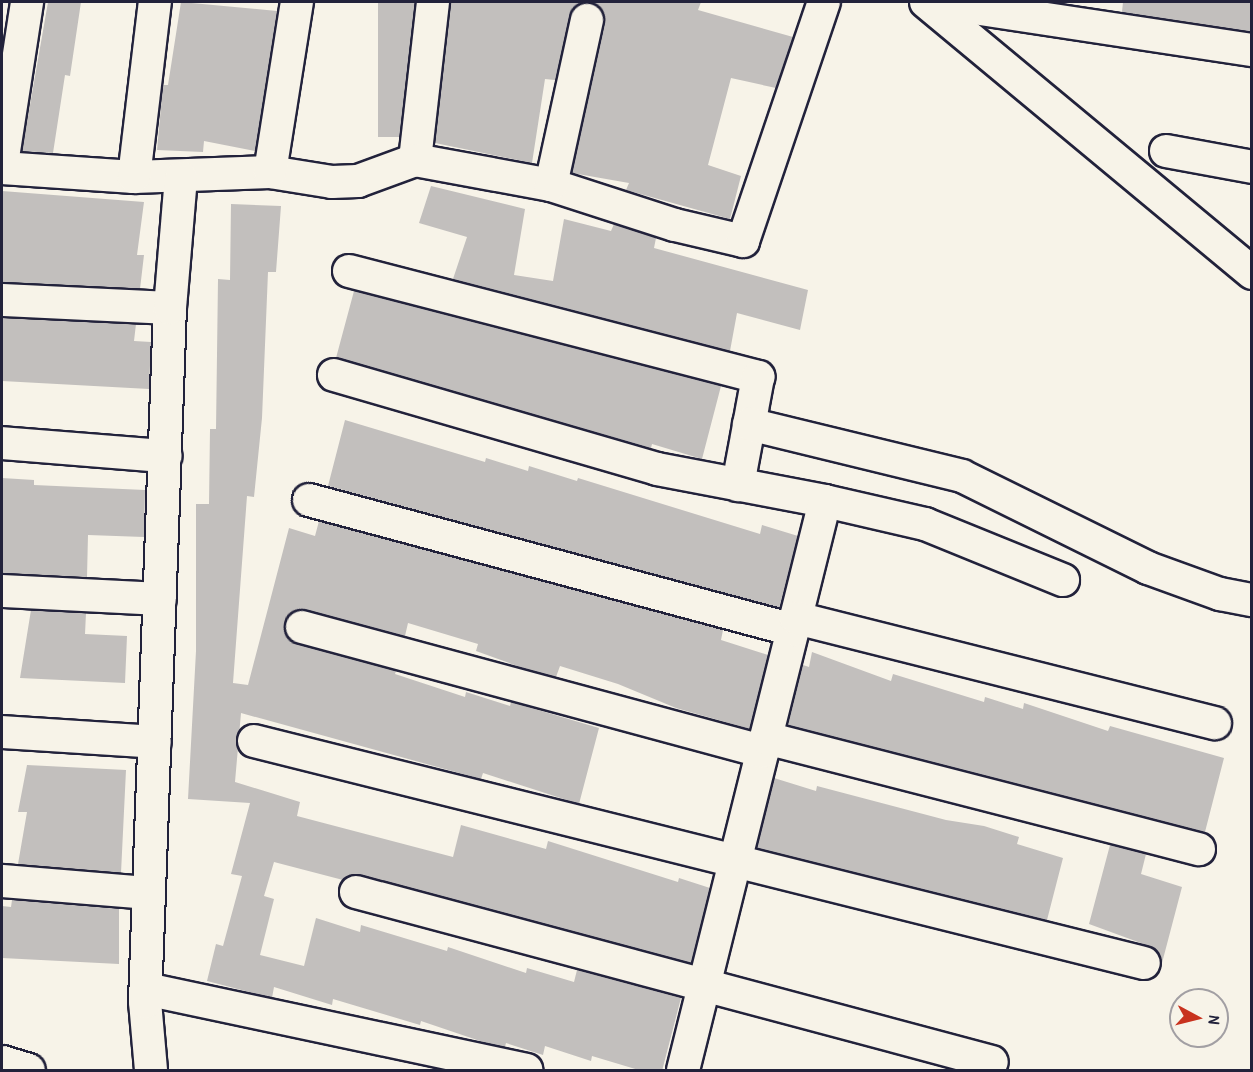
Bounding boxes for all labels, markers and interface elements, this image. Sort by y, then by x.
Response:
north arrow [1169,988,1229,1048]
text: N [1203,1014,1226,1026]

